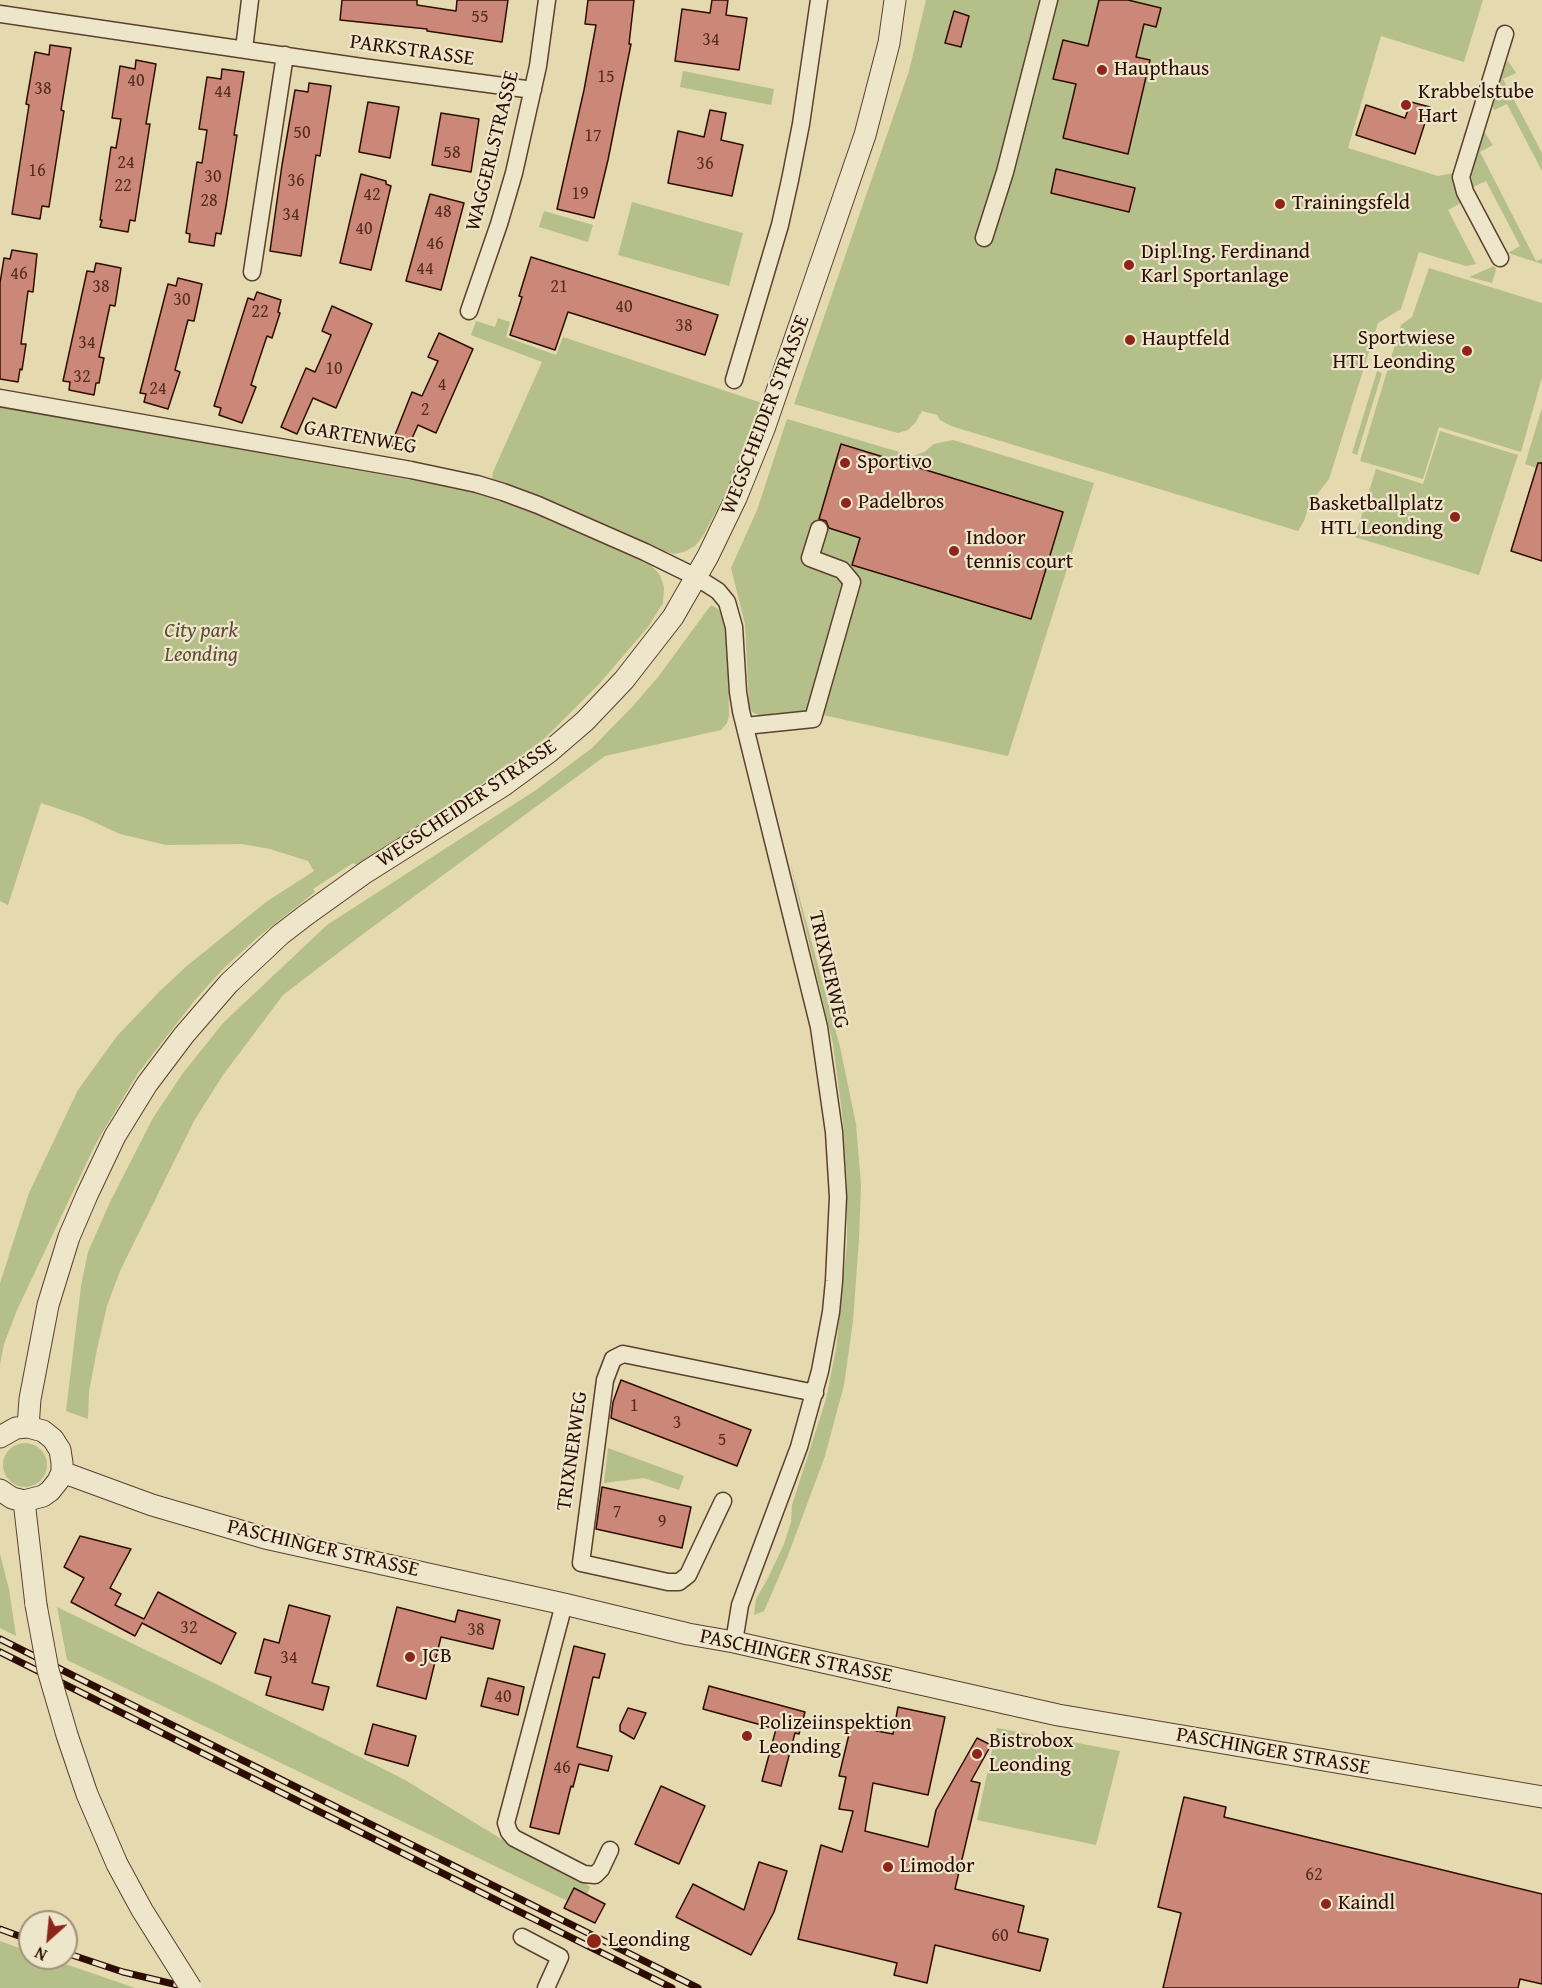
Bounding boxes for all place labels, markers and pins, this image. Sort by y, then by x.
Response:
place label: Haupthaus [1114,57,1209,83]
marker: Haupthaus [1095,63,1109,77]
place label: Krabbelstube Hart [1418,80,1534,130]
marker: Krabbelstube Hart [1399,98,1413,112]
place label: Trainingsfeld [1292,191,1410,217]
marker: Trainingsfeld [1273,197,1287,211]
place label: Dipl.Ing. Ferdinand Karl Sportanlage [1141,240,1310,290]
marker: Dipl.Ing. Ferdinand Karl Sportanlage [1122,258,1136,272]
place label: Sportwiese HTL Leonding [1332,326,1455,376]
place label: Hauptfeld [1142,327,1230,353]
marker: Hauptfeld [1123,333,1137,347]
marker: Sportwiese HTL Leonding [1460,344,1474,358]
place label: Sportivo [857,450,932,476]
marker: Sportivo [838,456,852,470]
place label: Padelbros [858,490,944,516]
place label: Basketballplatz HTL Leonding [1309,492,1443,542]
marker: Padelbros [839,496,853,510]
marker: Basketballplatz HTL Leonding [1448,510,1462,524]
place label: Indoor tennis court [966,526,1073,576]
marker: Indoor tennis court [947,544,961,558]
place label: JCB [422,1644,452,1670]
marker: JCB [403,1650,417,1664]
place label: Polizeiinspektion Leonding [759,1711,911,1761]
marker: Polizeiinspektion Leonding [740,1729,754,1743]
place label: Bistrobox Leonding [989,1729,1073,1779]
marker: Bistrobox Leonding [970,1747,984,1761]
place label: Limodor [900,1854,975,1880]
marker: Limodor [881,1860,895,1874]
place label: Kaindl [1338,1891,1395,1917]
marker: Kaindl [1319,1897,1333,1911]
place label: Leonding [608,1928,690,1954]
marker: Leonding [585,1932,603,1950]

